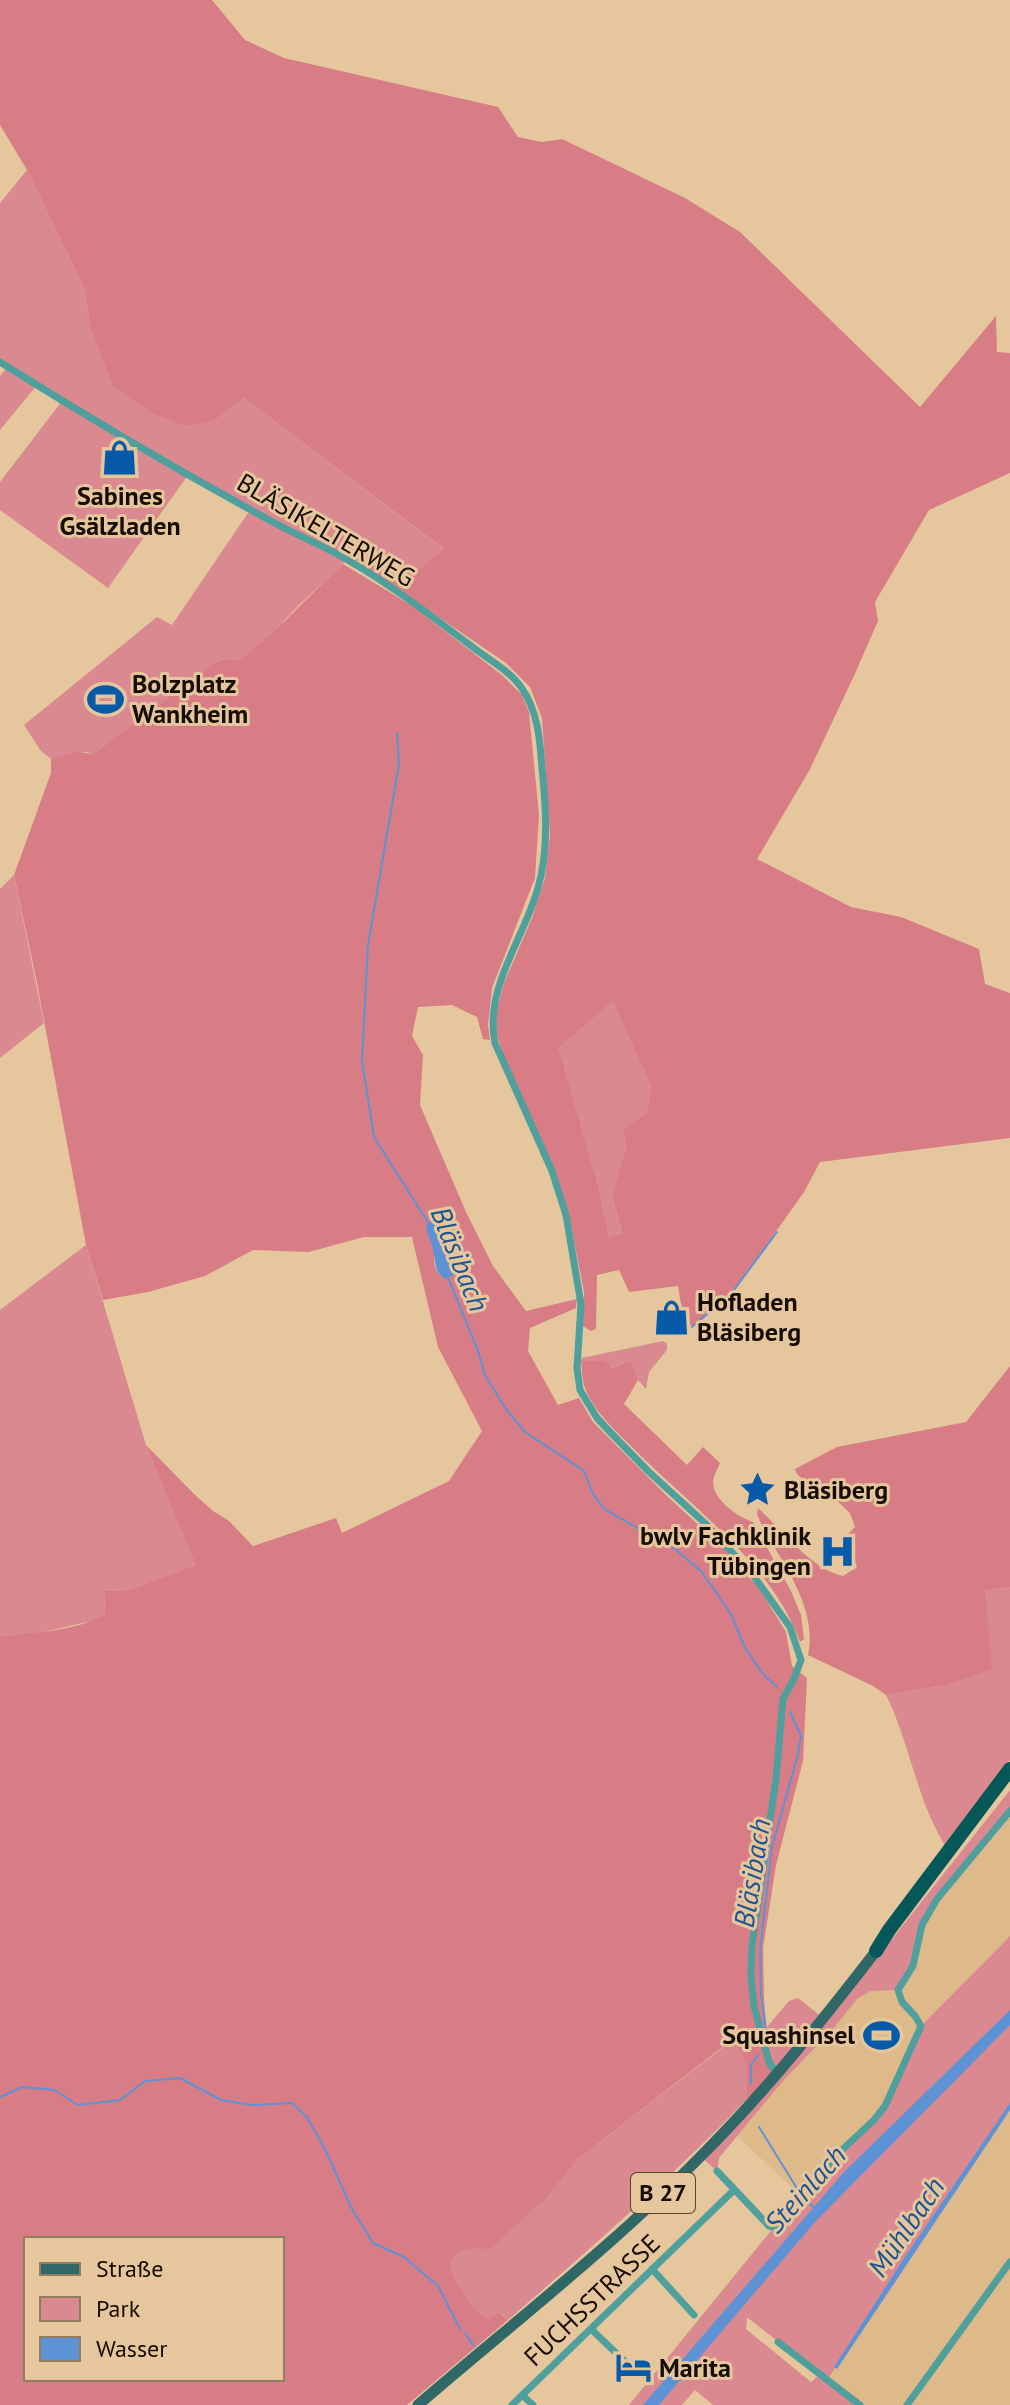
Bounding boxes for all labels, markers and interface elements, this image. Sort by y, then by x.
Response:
shop icon: Sabines Gsälzladen [101,438,139,476]
street label: BLÄSIKELTERWEG [232,465,421,594]
place label: Sabines Gsälzladen [59,479,181,542]
place label: Bolzplatz Wankheim [132,667,248,730]
sports icon: Bolzplatz Wankheim [87,680,125,718]
water label: Bläsibach [423,1201,498,1317]
place label: Hofladen Bläsiberg [697,1285,801,1348]
shop icon: Hofladen Bläsiberg [652,1298,690,1336]
place icon: Bläsiberg [739,1471,777,1509]
place label: Bläsiberg [784,1473,888,1506]
place label: bwlv Fachklinik Tübingen [640,1519,811,1582]
hospital icon: bwlv Fachklinik Tübingen [818,1532,856,1570]
water label: Bläsibach [725,1816,778,1930]
sports icon: Squashinsel [862,2016,900,2054]
place label: Squashinsel [722,2018,855,2051]
water label: Steinlach [756,2137,854,2240]
water label: Mühlbach [859,2170,952,2284]
road number: B 27 [631,2173,695,2213]
street label: FUCHSSTRASSE [517,2227,667,2373]
legend [24,2237,284,2381]
text: Straße [96,2253,163,2284]
text: Park [96,2293,141,2324]
text: Wasser [96,2333,167,2364]
hotel icon: Marita [614,2349,652,2387]
place label: Marita [659,2351,731,2384]

